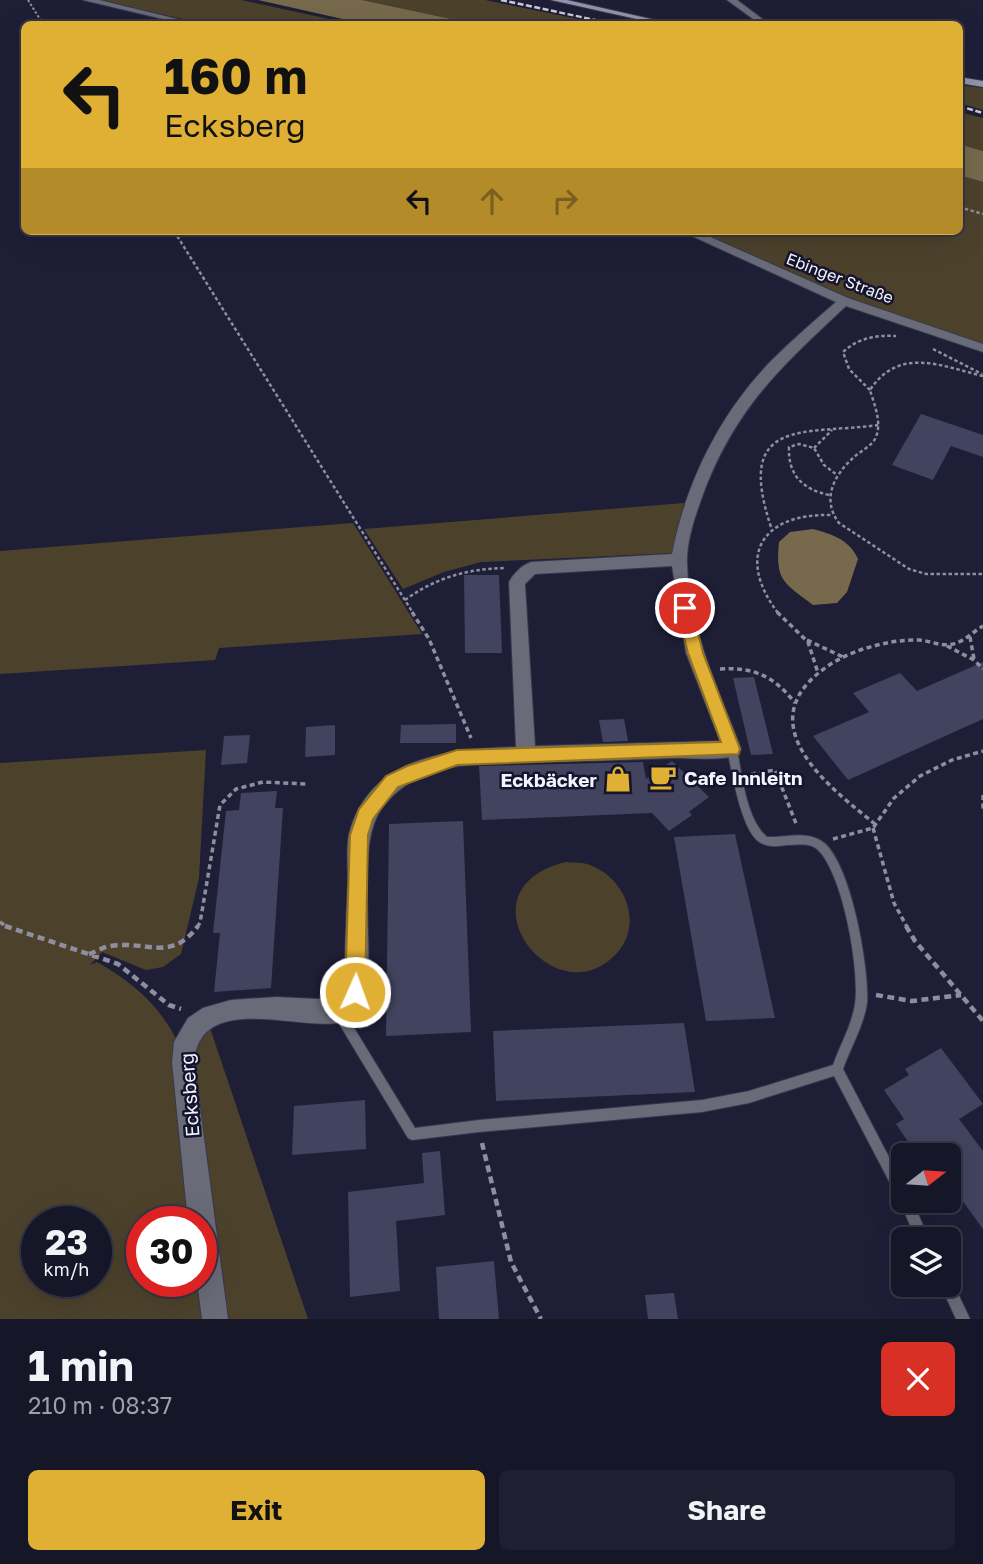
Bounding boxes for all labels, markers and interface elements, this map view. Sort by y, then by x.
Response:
text: 160 m [164,46,307,105]
icon: left [49,49,140,140]
text: Ecksberg [164,106,306,144]
icon: left [400,182,438,220]
icon: ahead [473,182,511,220]
icon: right [546,182,584,220]
street label: Ebinger Straße [784,248,896,308]
pin [655,578,715,638]
icon: arrive [666,589,704,627]
cafe icon: Cafe Innleitn [648,762,678,792]
shop icon: Eckbäcker [603,764,633,794]
place label: Cafe Innleitn [684,766,803,789]
place label: Eckbäcker [500,768,598,791]
position arrow [318,955,392,1029]
street label: Ecksberg [175,1052,203,1138]
north arrow [891,1143,961,1213]
map controls [891,1143,961,1297]
speed limit sign: 30 [126,1206,217,1297]
text: 23 [45,1221,88,1263]
button: layers [891,1227,961,1297]
text: km/h [44,1258,89,1280]
text: 1 min [28,1340,134,1390]
button: close [881,1342,955,1416]
text: 210 m · 08:37 [28,1391,172,1419]
button: Exit [28,1470,485,1550]
button: Share [499,1470,955,1550]

